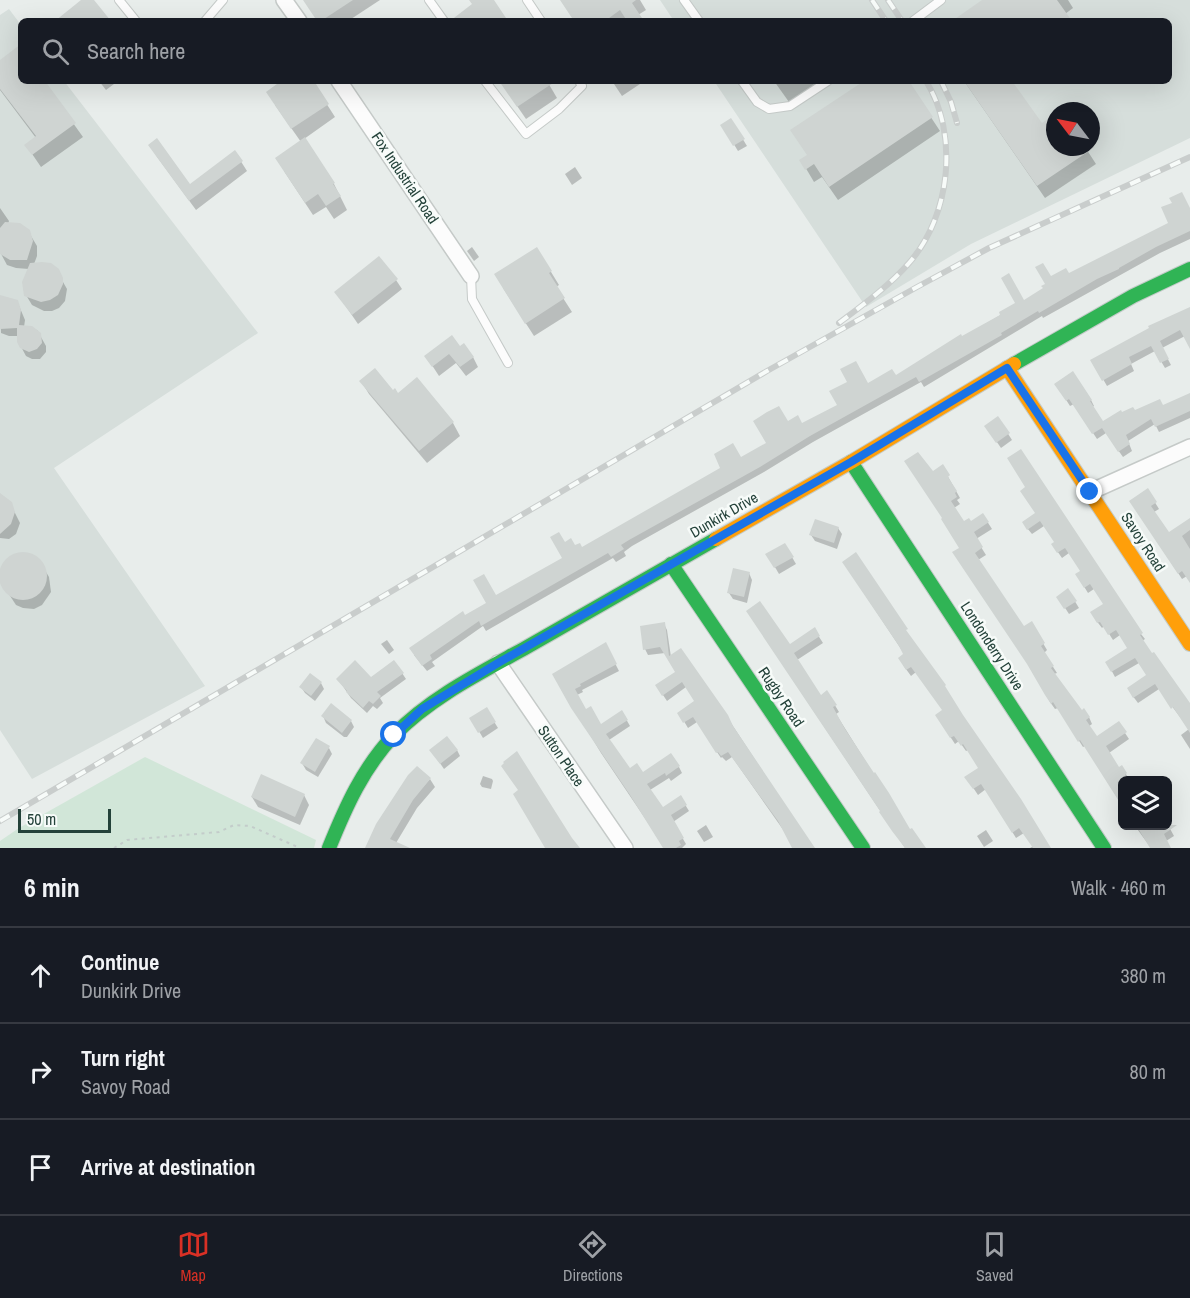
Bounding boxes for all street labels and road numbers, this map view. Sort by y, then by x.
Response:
street label: Fox Industrial Road [367,128,444,228]
street label: Dunkirk Drive [686,487,762,542]
street label: Savoy Road [1116,508,1170,576]
street label: Londonderry Drive [956,597,1029,694]
street label: Rugby Road [754,663,809,731]
street label: Sutton Place [533,721,590,791]

